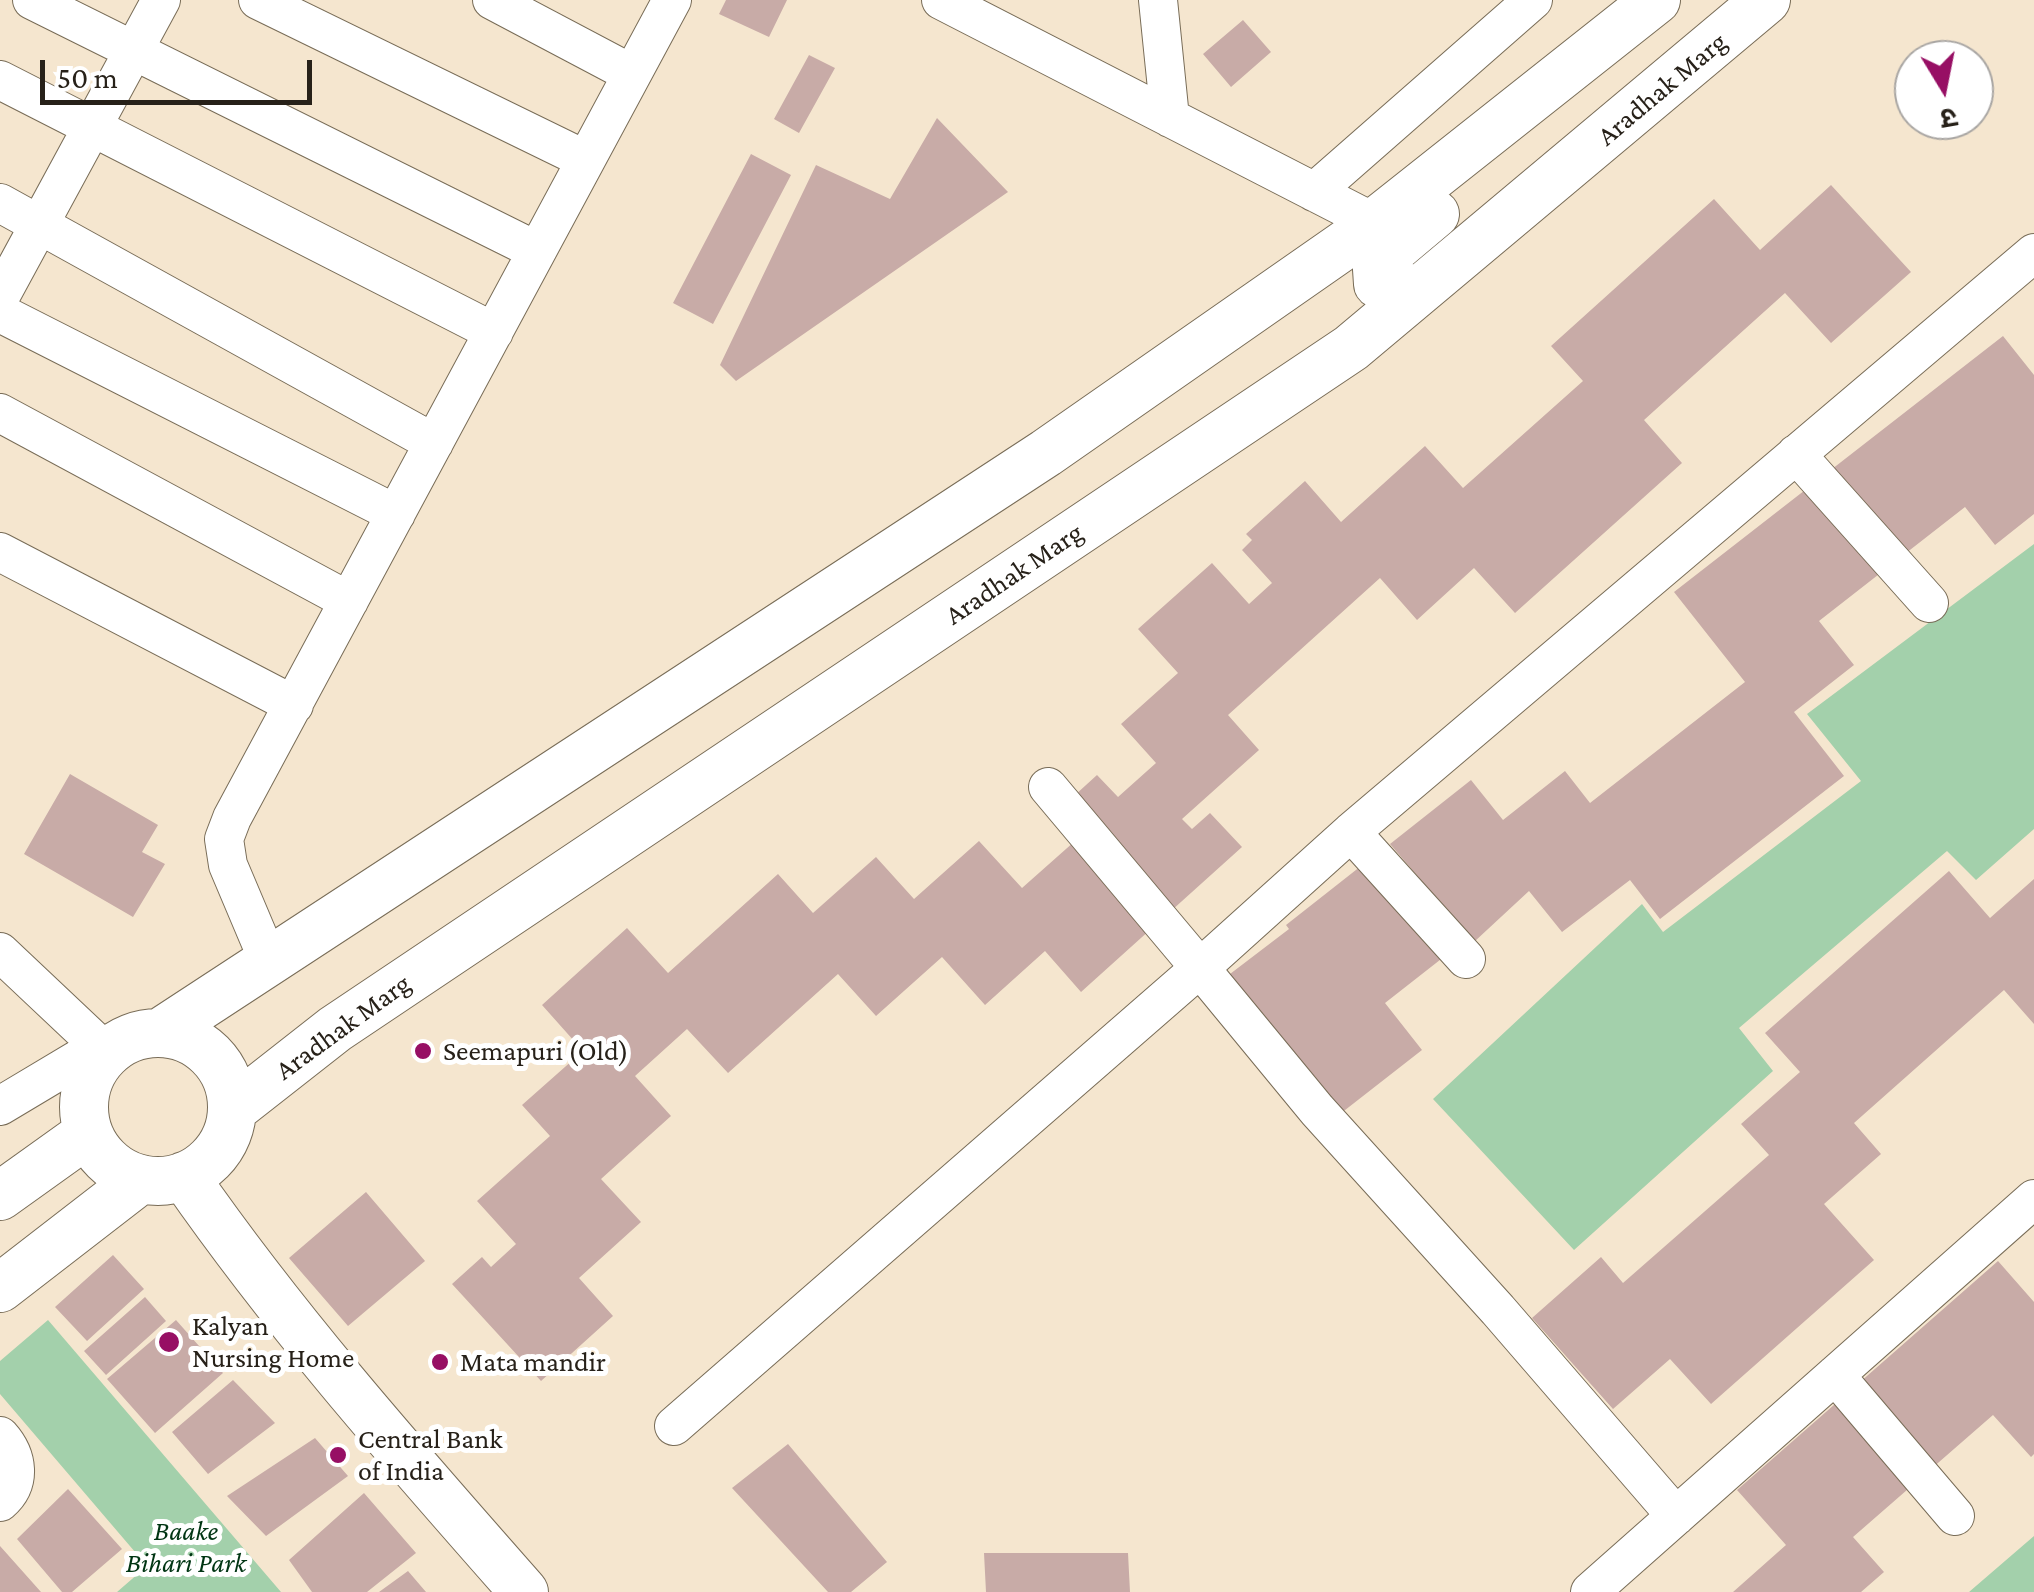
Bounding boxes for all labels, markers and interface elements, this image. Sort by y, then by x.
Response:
street label: Aradhak Marg [1590,25,1734,153]
scale bar [45,40,318,102]
north arrow [1894,40,1994,140]
text: 50 m [57,61,118,94]
text: उ [1938,101,1960,135]
street label: Aradhak Marg [939,516,1089,632]
street label: Aradhak Marg [269,967,417,1087]
place label: Seemapuri (Old) [443,1034,628,1068]
marker: Seemapuri (Old) [412,1040,434,1062]
place label: Kalyan Nursing Home [192,1309,354,1375]
marker: Kalyan Nursing Home [156,1329,182,1355]
place label: Mata mandir [460,1345,606,1379]
marker: Mata mandir [429,1351,451,1373]
place label: Central Bank of India [358,1422,503,1488]
marker: Central Bank of India [327,1444,349,1466]
park label: Baake Bihari Park [126,1514,246,1580]

